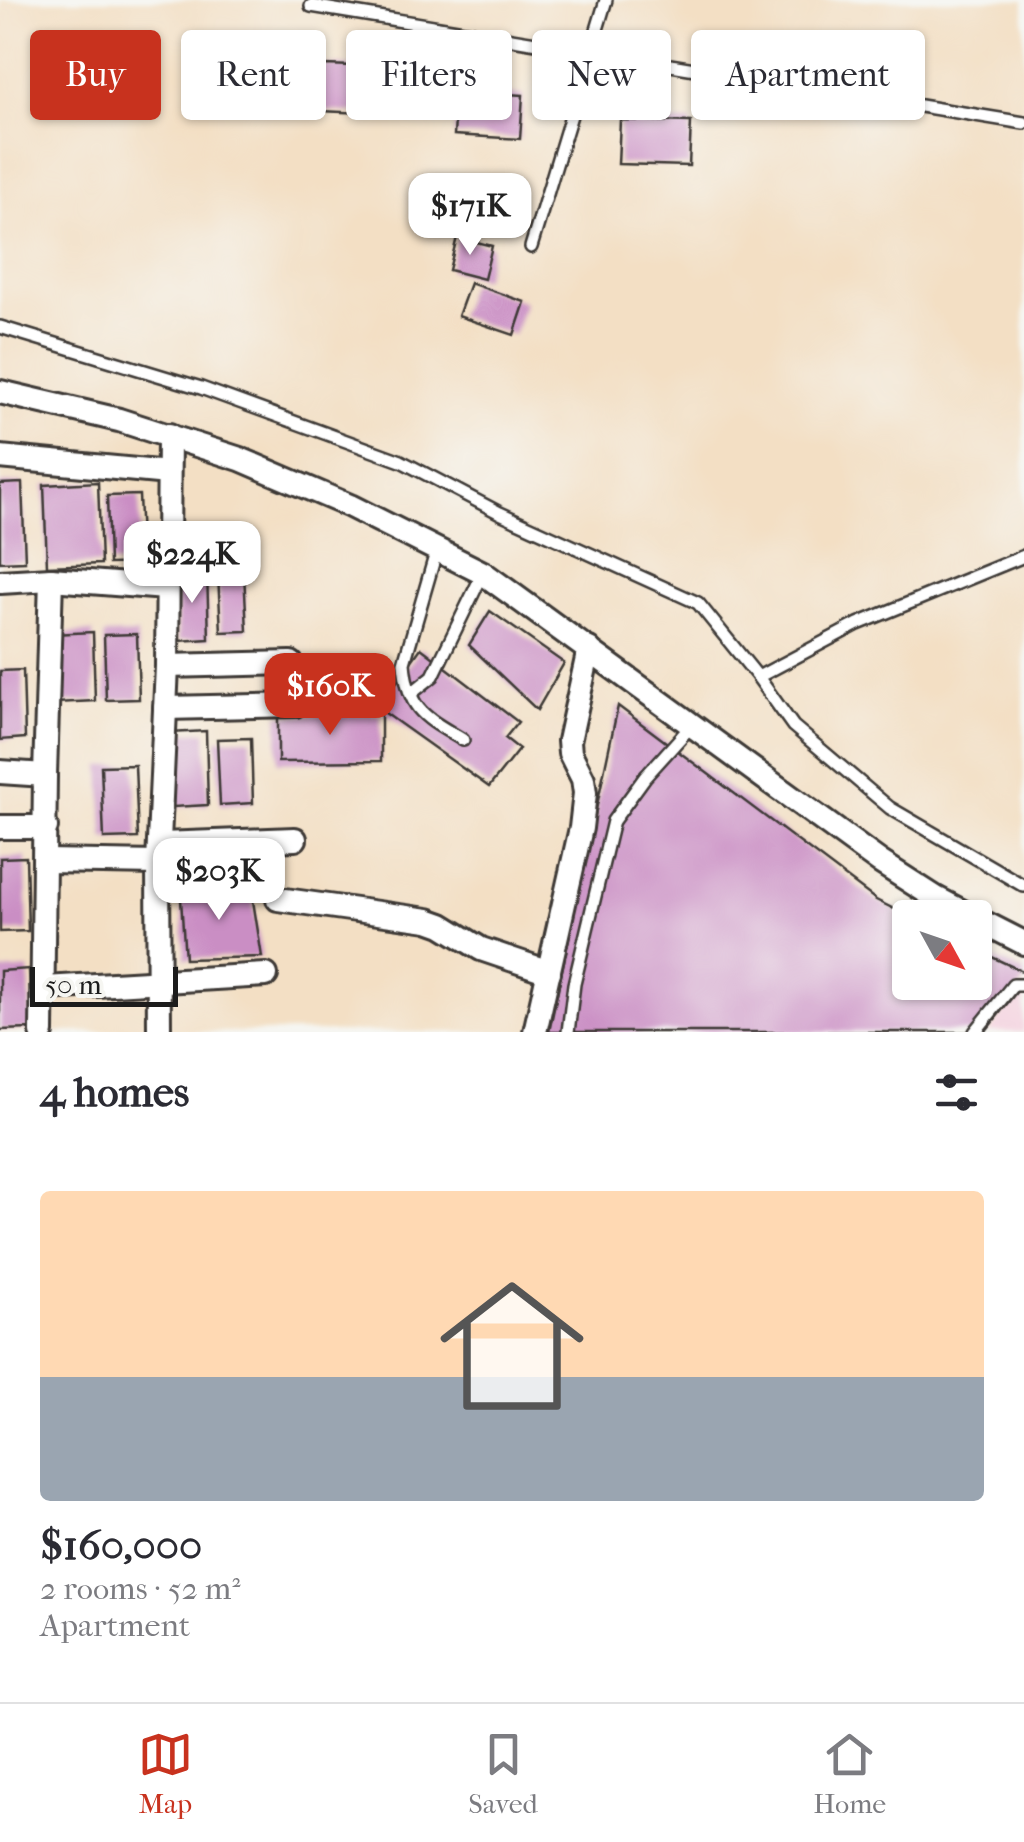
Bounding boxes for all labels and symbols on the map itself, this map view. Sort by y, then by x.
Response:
pin: $171K [400,173,540,258]
pin: $224K [122,521,262,606]
pin: $160K [260,653,400,738]
pin: $203K [149,838,289,923]
north arrow [892,900,992,1000]
scale bar [30,962,178,1006]

